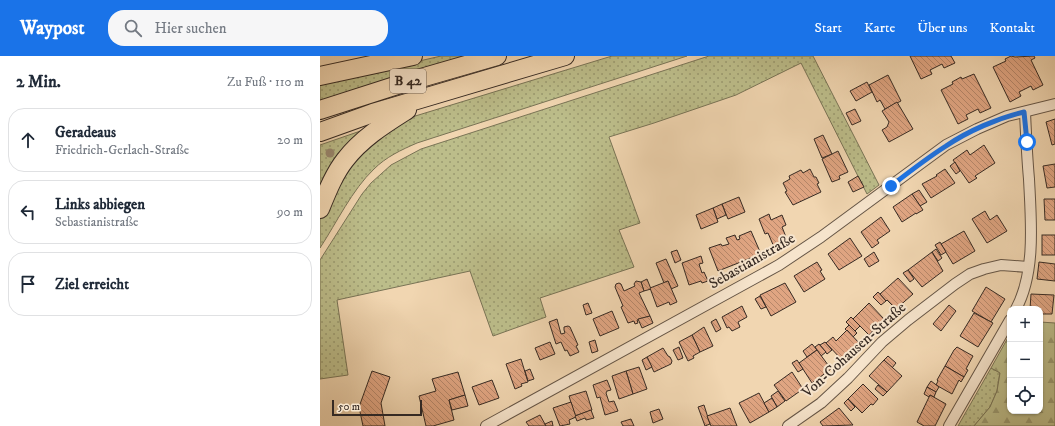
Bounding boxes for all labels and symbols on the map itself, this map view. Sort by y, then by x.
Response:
road number: B 42 [390,69,426,93]
route start [1018,133,1036,151]
route end [882,177,900,195]
street label: Sebastianistraße [706,229,798,293]
street label: Von-Cohausen-Straße [797,298,910,402]
scale bar [332,398,422,417]

